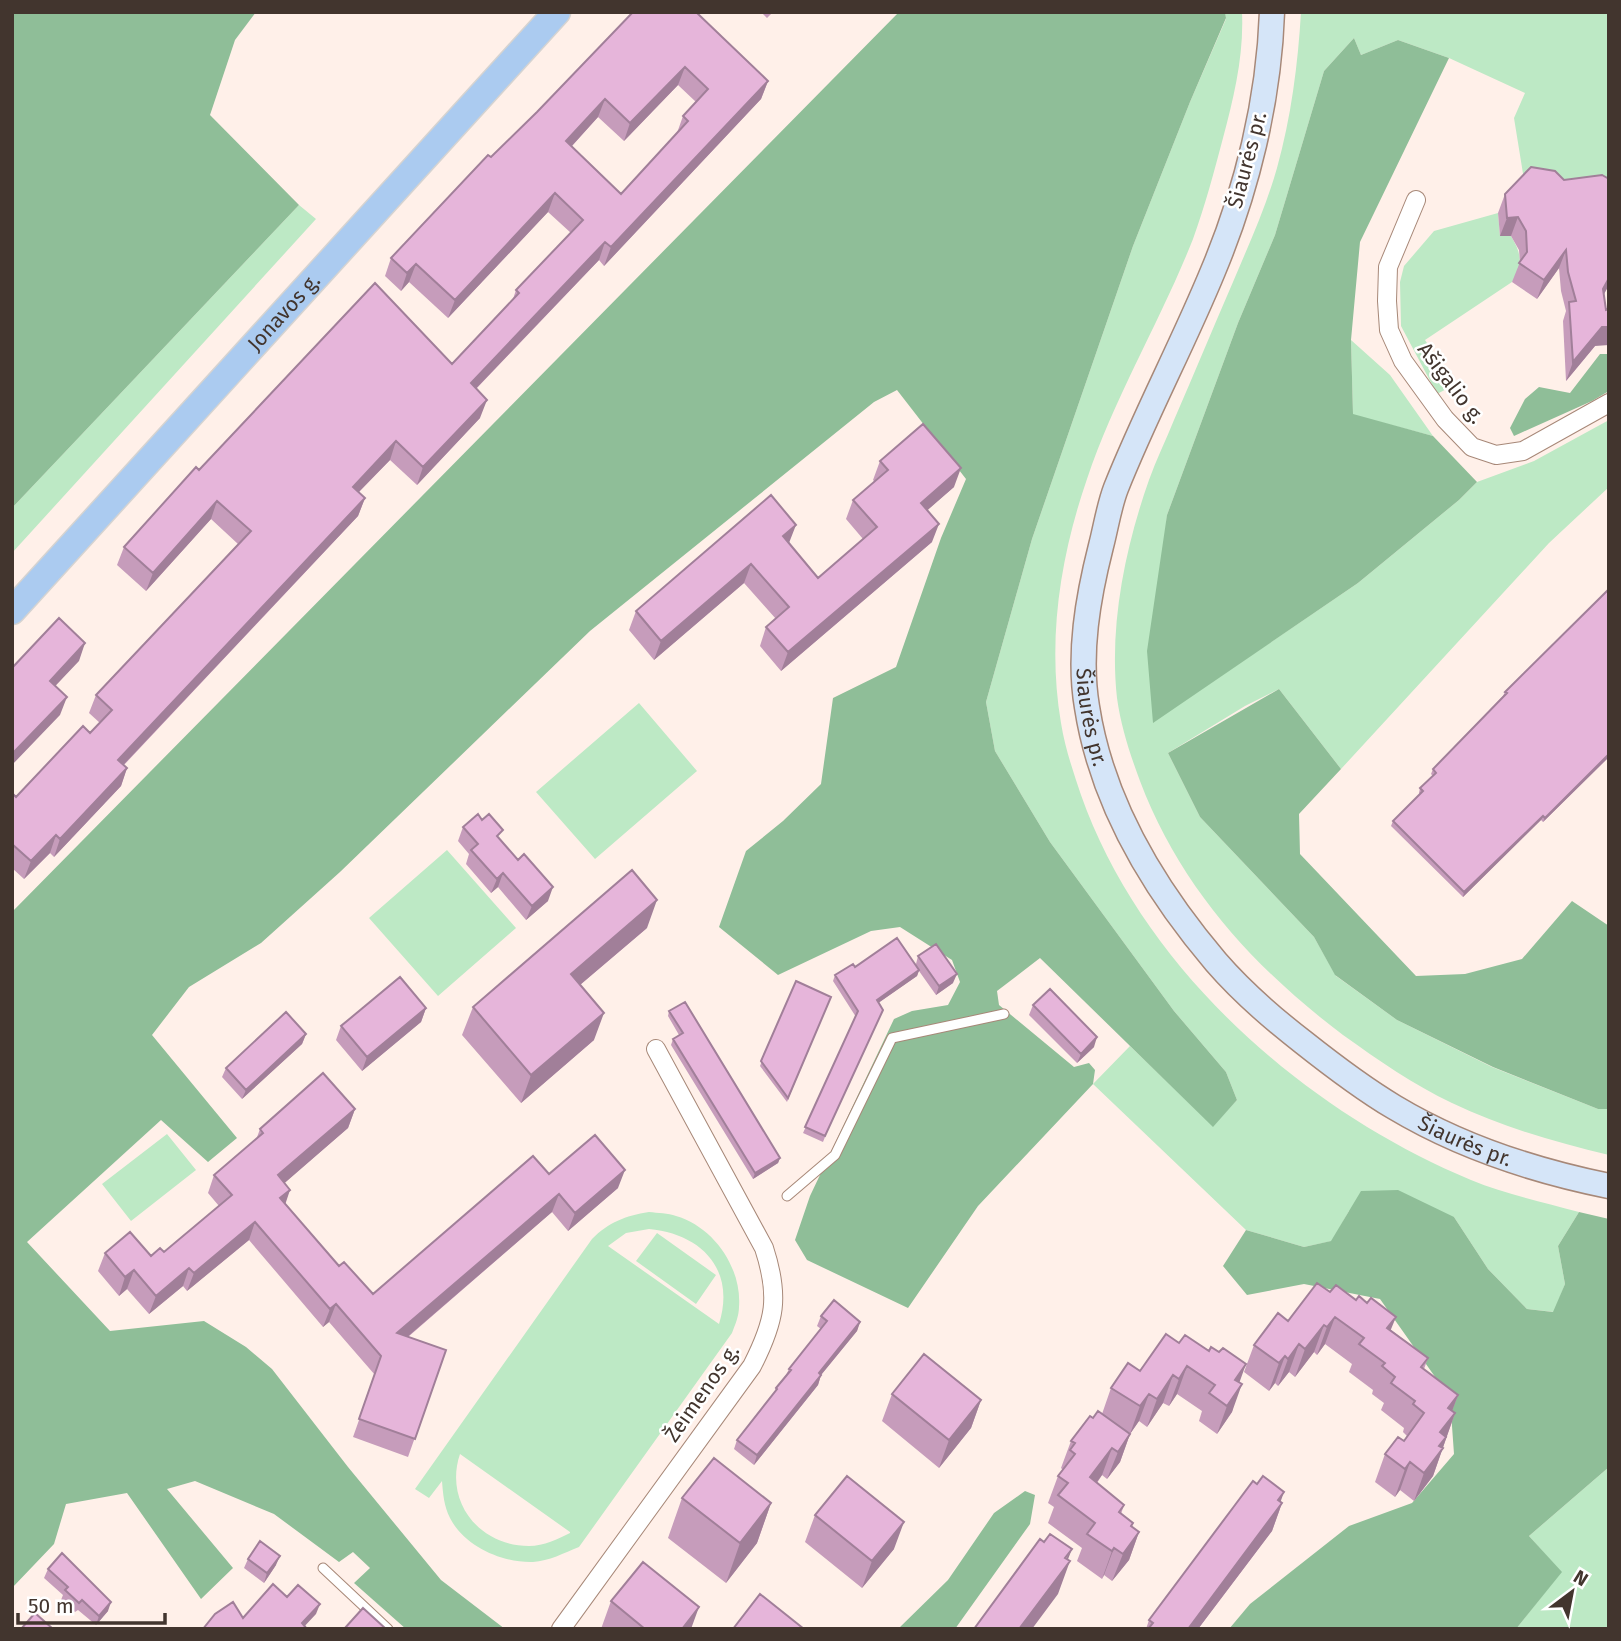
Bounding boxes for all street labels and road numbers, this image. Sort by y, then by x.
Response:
street label: Šiaurės pr. [1222,109,1272,211]
street label: Jonavos g. [242,268,326,356]
street label: Ašigalio g. [1412,337,1490,429]
street label: Šiaurės pr. [1071,668,1113,769]
street label: Šiaurės pr. [1413,1110,1515,1172]
street label: Žeimenos g. [659,1339,745,1447]

